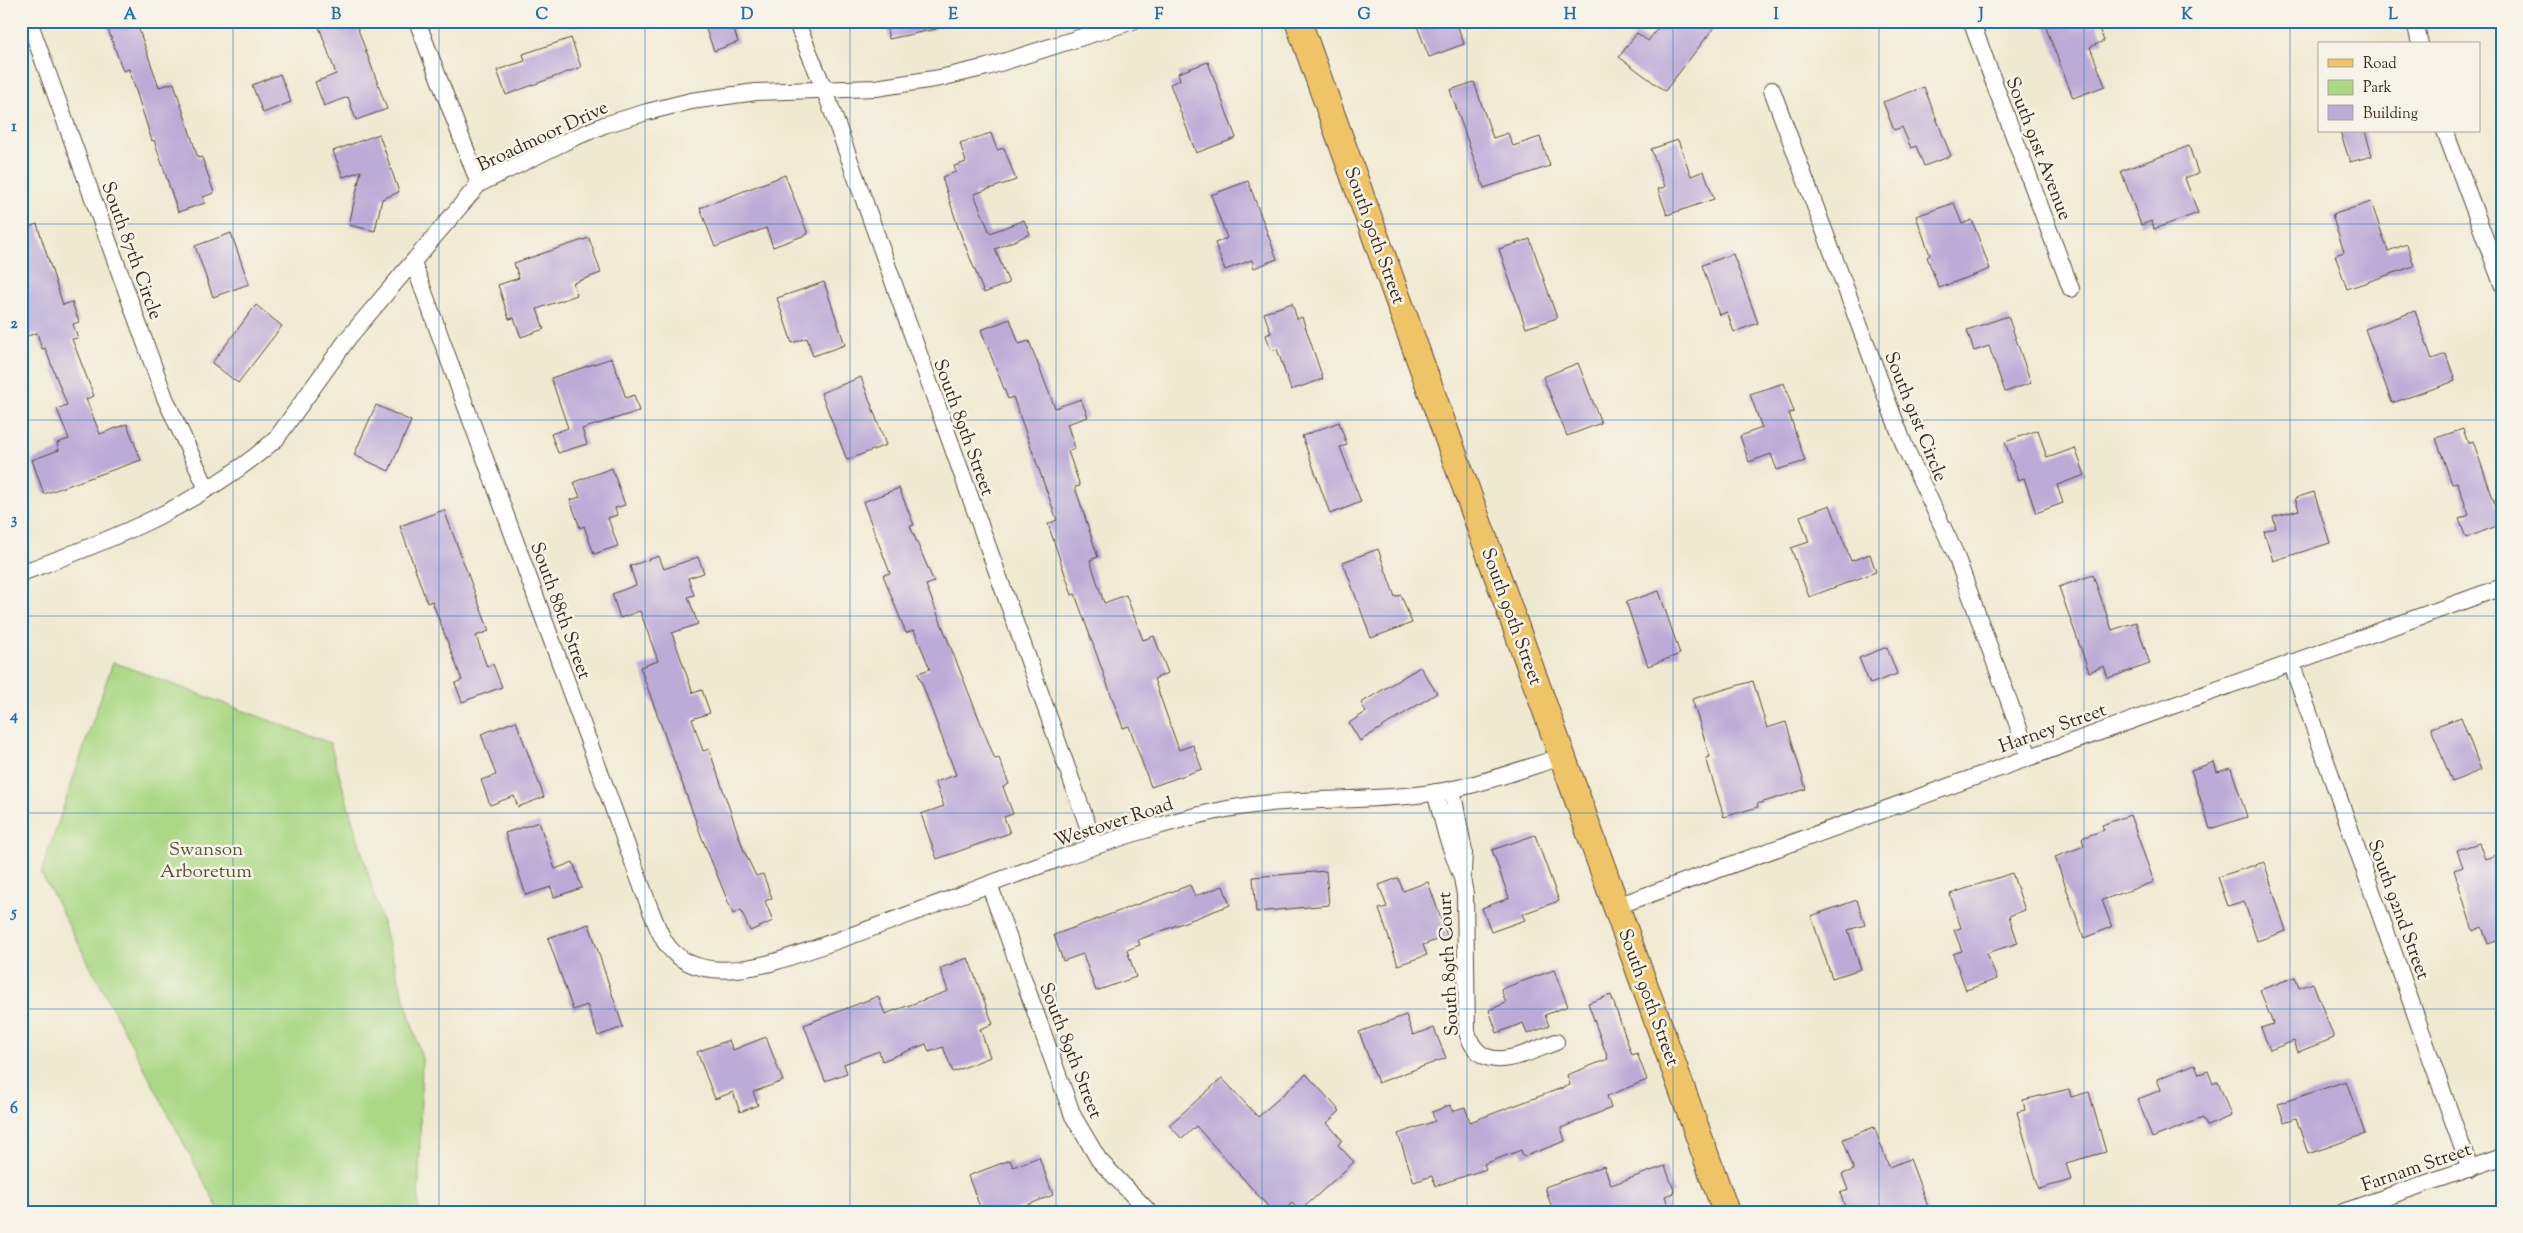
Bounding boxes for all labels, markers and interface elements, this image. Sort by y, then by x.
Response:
text: A [124,4,137,27]
text: B [331,4,341,27]
text: C [536,4,549,27]
text: D [741,4,754,27]
text: E [948,4,958,27]
text: F [1155,4,1164,27]
text: G [1357,4,1371,27]
text: H [1564,4,1577,27]
text: I [1773,4,1779,27]
text: J [1977,4,1984,27]
text: K [2181,4,2193,27]
text: L [2388,4,2398,27]
legend [2318,42,2480,132]
text: Road [2363,54,2397,75]
street label: South 91st Avenue [1998,73,2077,225]
text: Park [2363,78,2392,99]
street label: Broadmoor Drive [473,95,613,179]
text: Building [2363,104,2418,125]
text: 1 [11,116,17,139]
street label: South 90th Street [1336,163,1411,309]
street label: South 87th Circle [93,178,168,324]
text: 2 [10,313,18,336]
street label: South 91st Circle [1876,348,1953,486]
street label: South 89th Street [925,356,1000,500]
text: 3 [11,509,18,532]
street label: South 88th Street [522,539,597,684]
street label: South 90th Street [1473,544,1548,690]
street label: Harney Street [1995,697,2111,761]
text: 4 [9,705,18,728]
street label: Westover Road [1051,791,1177,855]
street label: South 92nd Street [2360,836,2436,984]
park label: Swanson Arboretum [160,837,252,886]
street label: South 89th Court [1432,891,1467,1037]
text: 5 [9,902,17,925]
street label: South 90th Street [1610,925,1685,1071]
street label: South 89th Street [1031,979,1108,1123]
text: 6 [10,1098,18,1121]
street label: Farnam Street [2358,1137,2476,1200]

